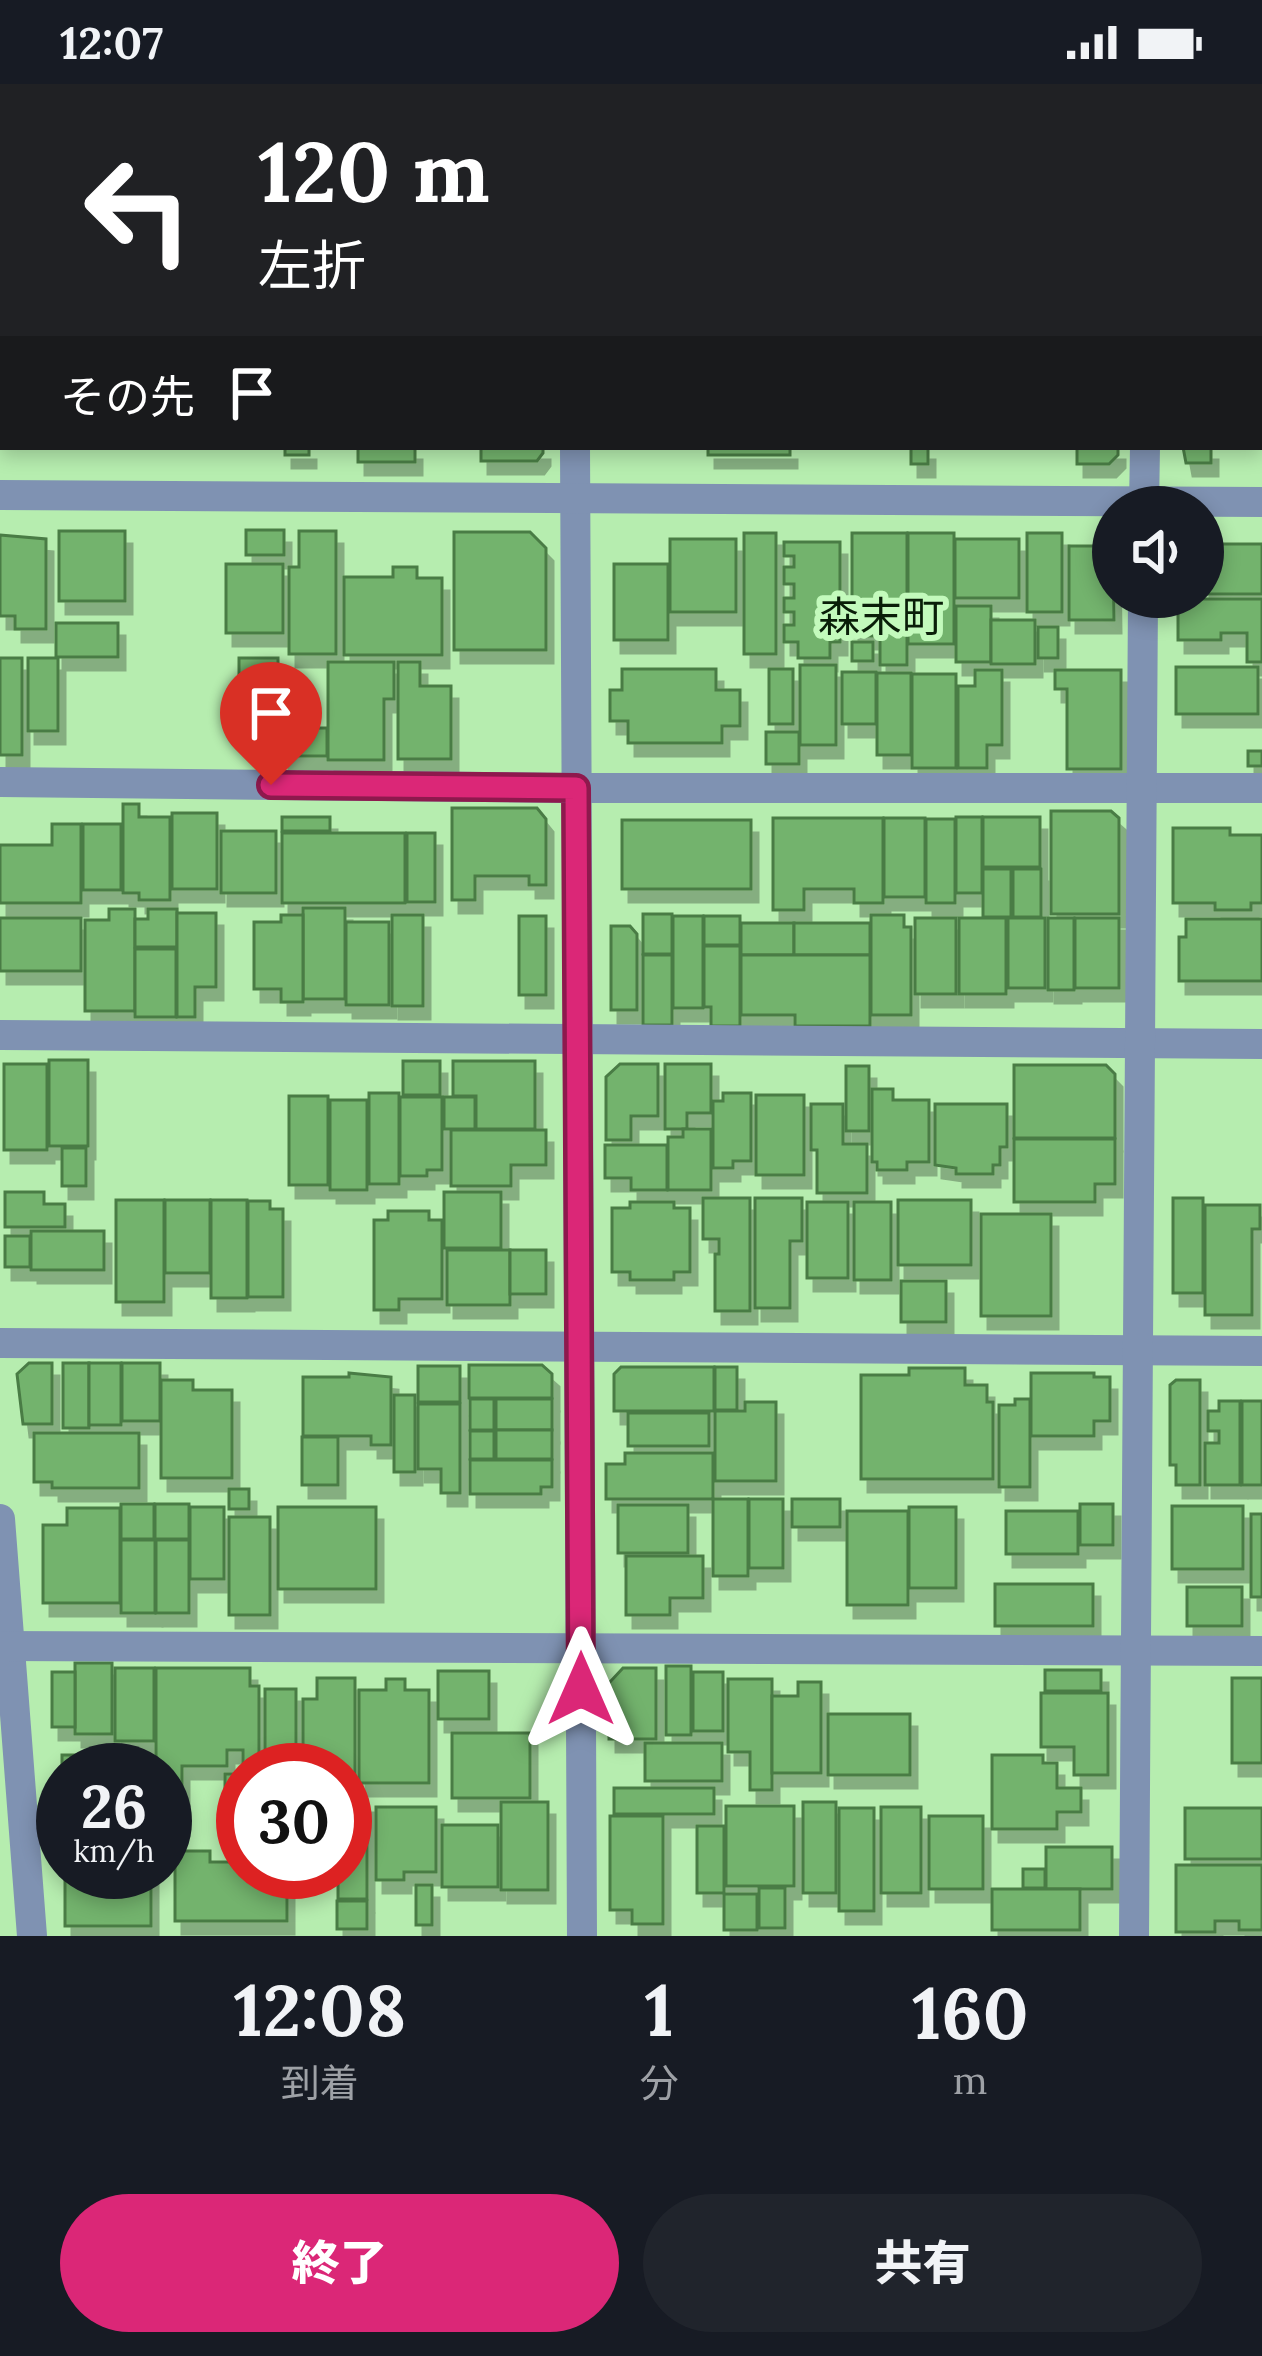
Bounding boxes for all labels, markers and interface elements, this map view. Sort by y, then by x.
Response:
text: 12:07 [60,14,163,71]
text: 120 m [258,117,490,225]
icon: left [60,132,216,288]
text: 左折 [258,231,366,300]
icon: arrive [219,360,285,426]
text: その先 [60,368,195,425]
map controls [1092,486,1224,618]
button: sound [1092,486,1224,618]
district label: 森末町 [818,590,944,644]
pin [220,662,322,785]
icon: arrive [238,680,304,746]
position arrow [518,1626,644,1752]
speed limit sign: 30 [216,1743,372,1899]
text: 26 [81,1768,147,1844]
text: km/h [73,1832,155,1870]
text: 12:08 [233,1964,406,2056]
text: 1 [644,1964,674,2056]
text: 160 [912,1967,1029,2059]
text: m [953,2055,988,2105]
text: 到着 [281,2058,359,2108]
text: 分 [640,2058,679,2108]
button: 終了 [60,2194,619,2332]
button: 共有 [643,2194,1202,2332]

